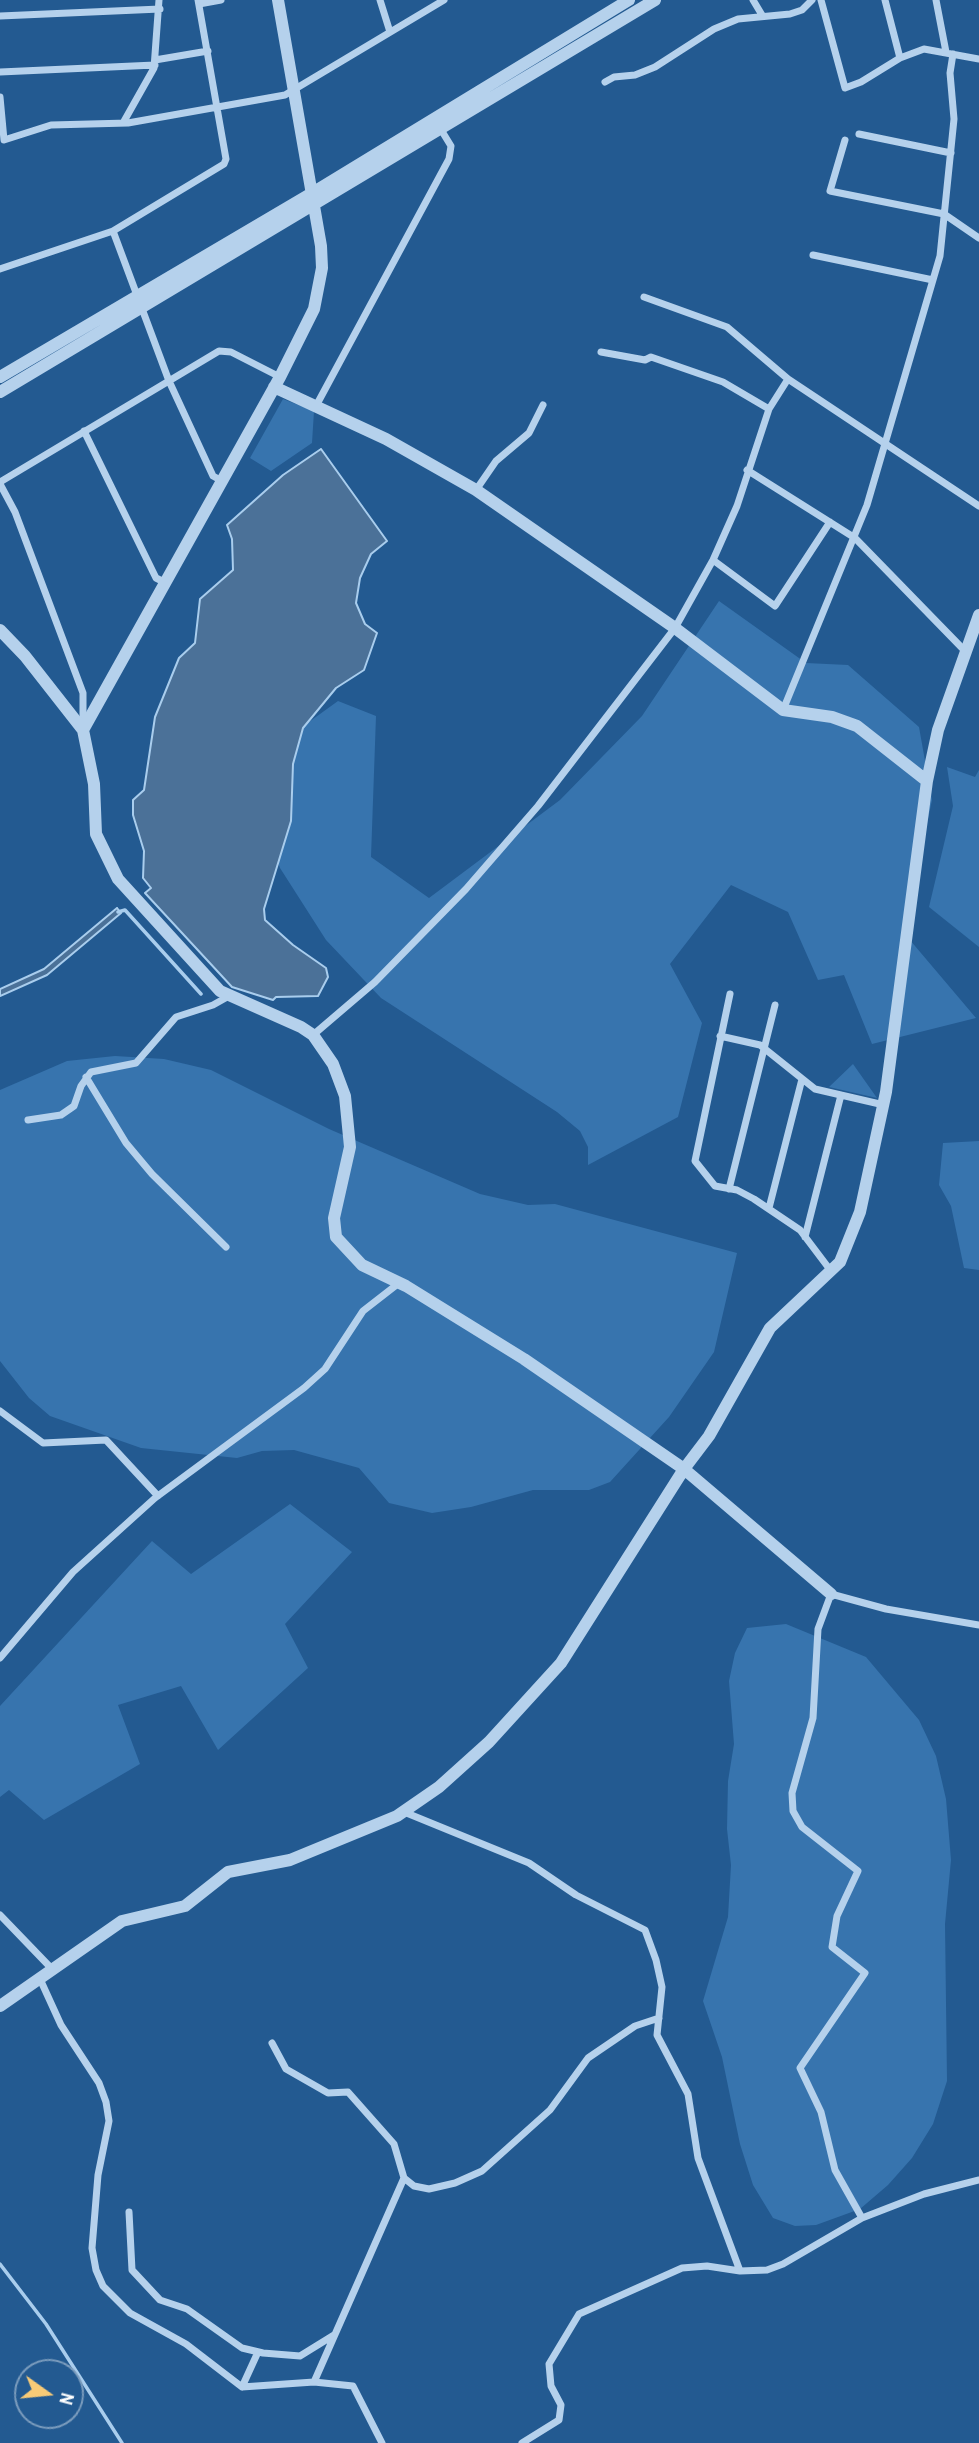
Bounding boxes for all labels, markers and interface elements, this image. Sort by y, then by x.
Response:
north arrow [14,2359,84,2429]
text: N [53,2390,81,2408]

